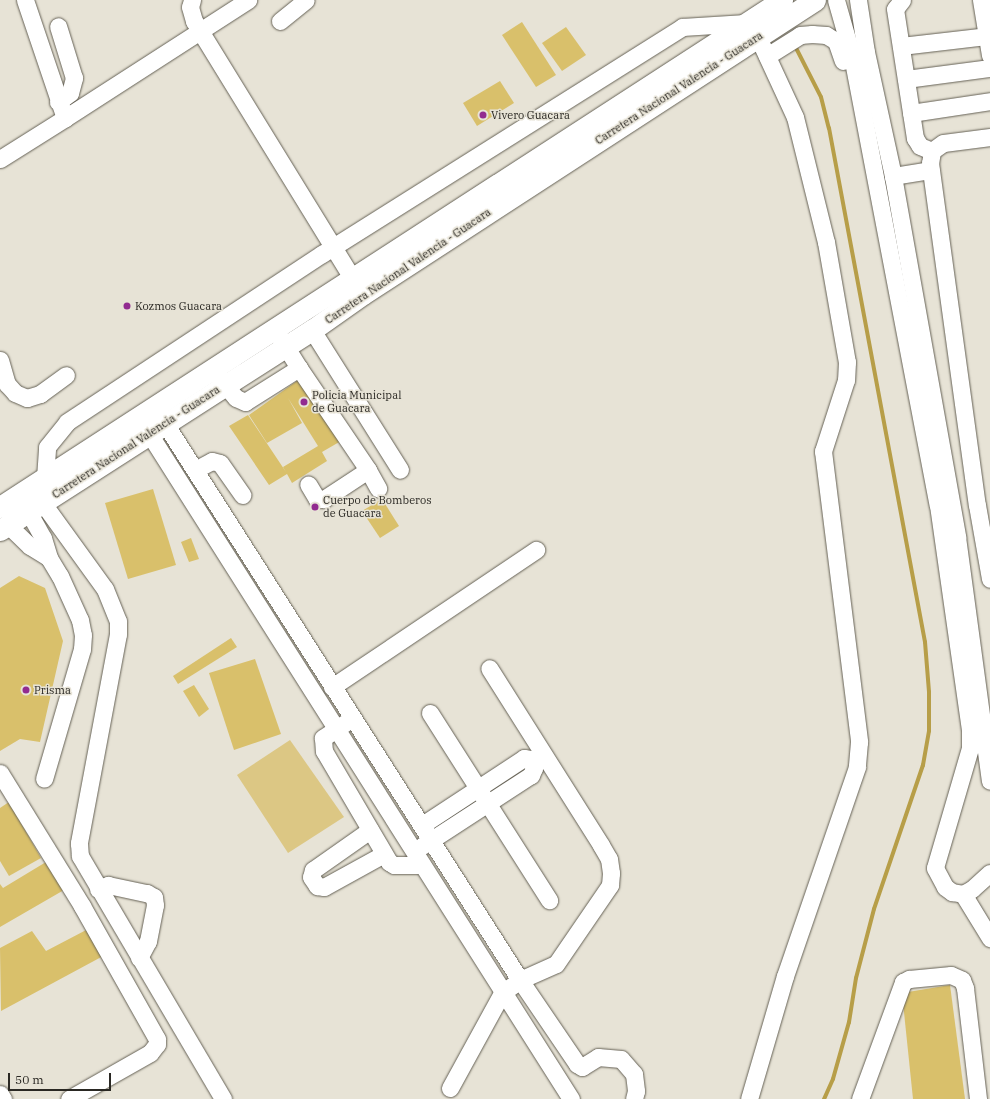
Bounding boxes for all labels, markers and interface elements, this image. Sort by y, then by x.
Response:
street label: Carretera Nacional Valencia - Guacara [593,29,765,147]
place label: Vivero Guacara [491,108,570,122]
marker: Vivero Guacara [478,110,488,120]
street label: Carretera Nacional Valencia - Guacara [323,205,493,327]
place label: Kozmos Guacara [135,299,222,313]
marker: Kozmos Guacara [122,301,132,311]
street label: Carretera Nacional Valencia - Guacara [50,383,222,501]
place label: Policia Municipal de Guacara [312,389,402,415]
marker: Policia Municipal de Guacara [299,397,309,407]
place label: Cuerpo de Bomberos de Guacara [323,494,432,520]
marker: Cuerpo de Bomberos de Guacara [310,502,320,512]
place label: Prisma [34,683,71,697]
marker: Prisma [21,685,31,695]
scale bar [10,1065,113,1091]
text: 50 m [15,1072,44,1087]

